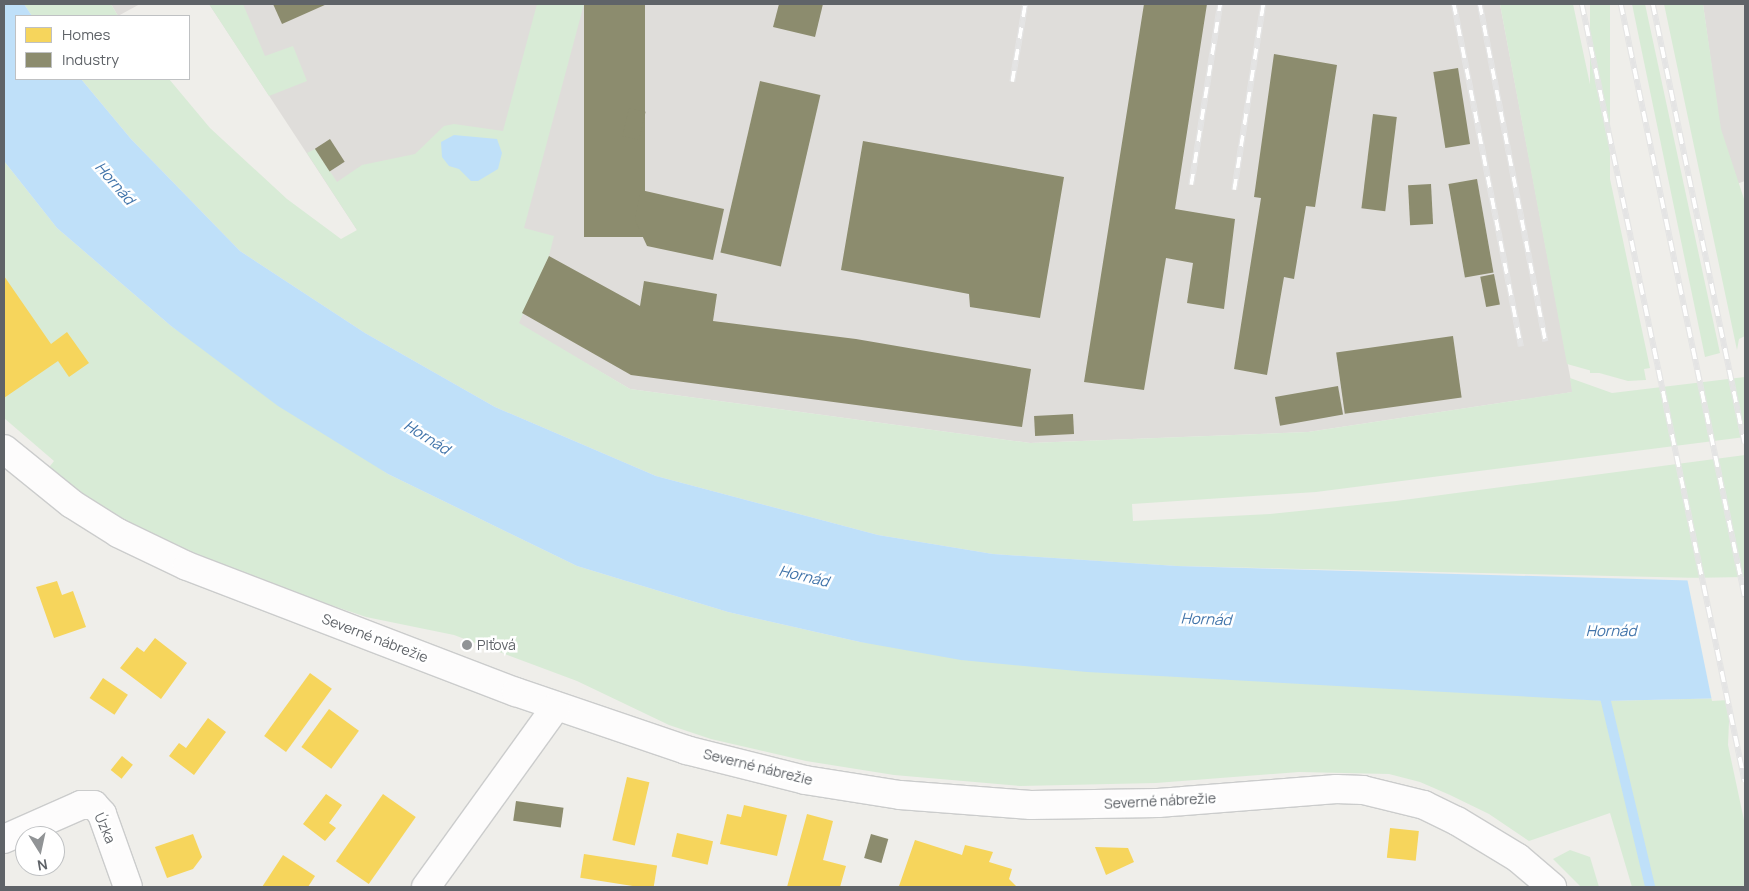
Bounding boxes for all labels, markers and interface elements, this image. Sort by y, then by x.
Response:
legend [15,15,190,80]
text: Homes [62,24,110,45]
text: Industry [62,49,119,70]
water label: Hornád [92,158,138,208]
water label: Hornád [401,416,453,458]
water label: Hornád [777,562,831,590]
water label: Hornád [1180,609,1232,629]
street label: Severné nábrežie [320,610,430,666]
water label: Hornád [1586,622,1636,640]
place label: Plťová [477,637,516,653]
marker: Plťová [461,639,473,651]
street label: Severné nábrežie [702,745,814,789]
street label: Severné nábrežie [1104,790,1216,812]
street label: Úzka [91,810,119,846]
north arrow [15,826,65,876]
text: N [36,855,49,876]

